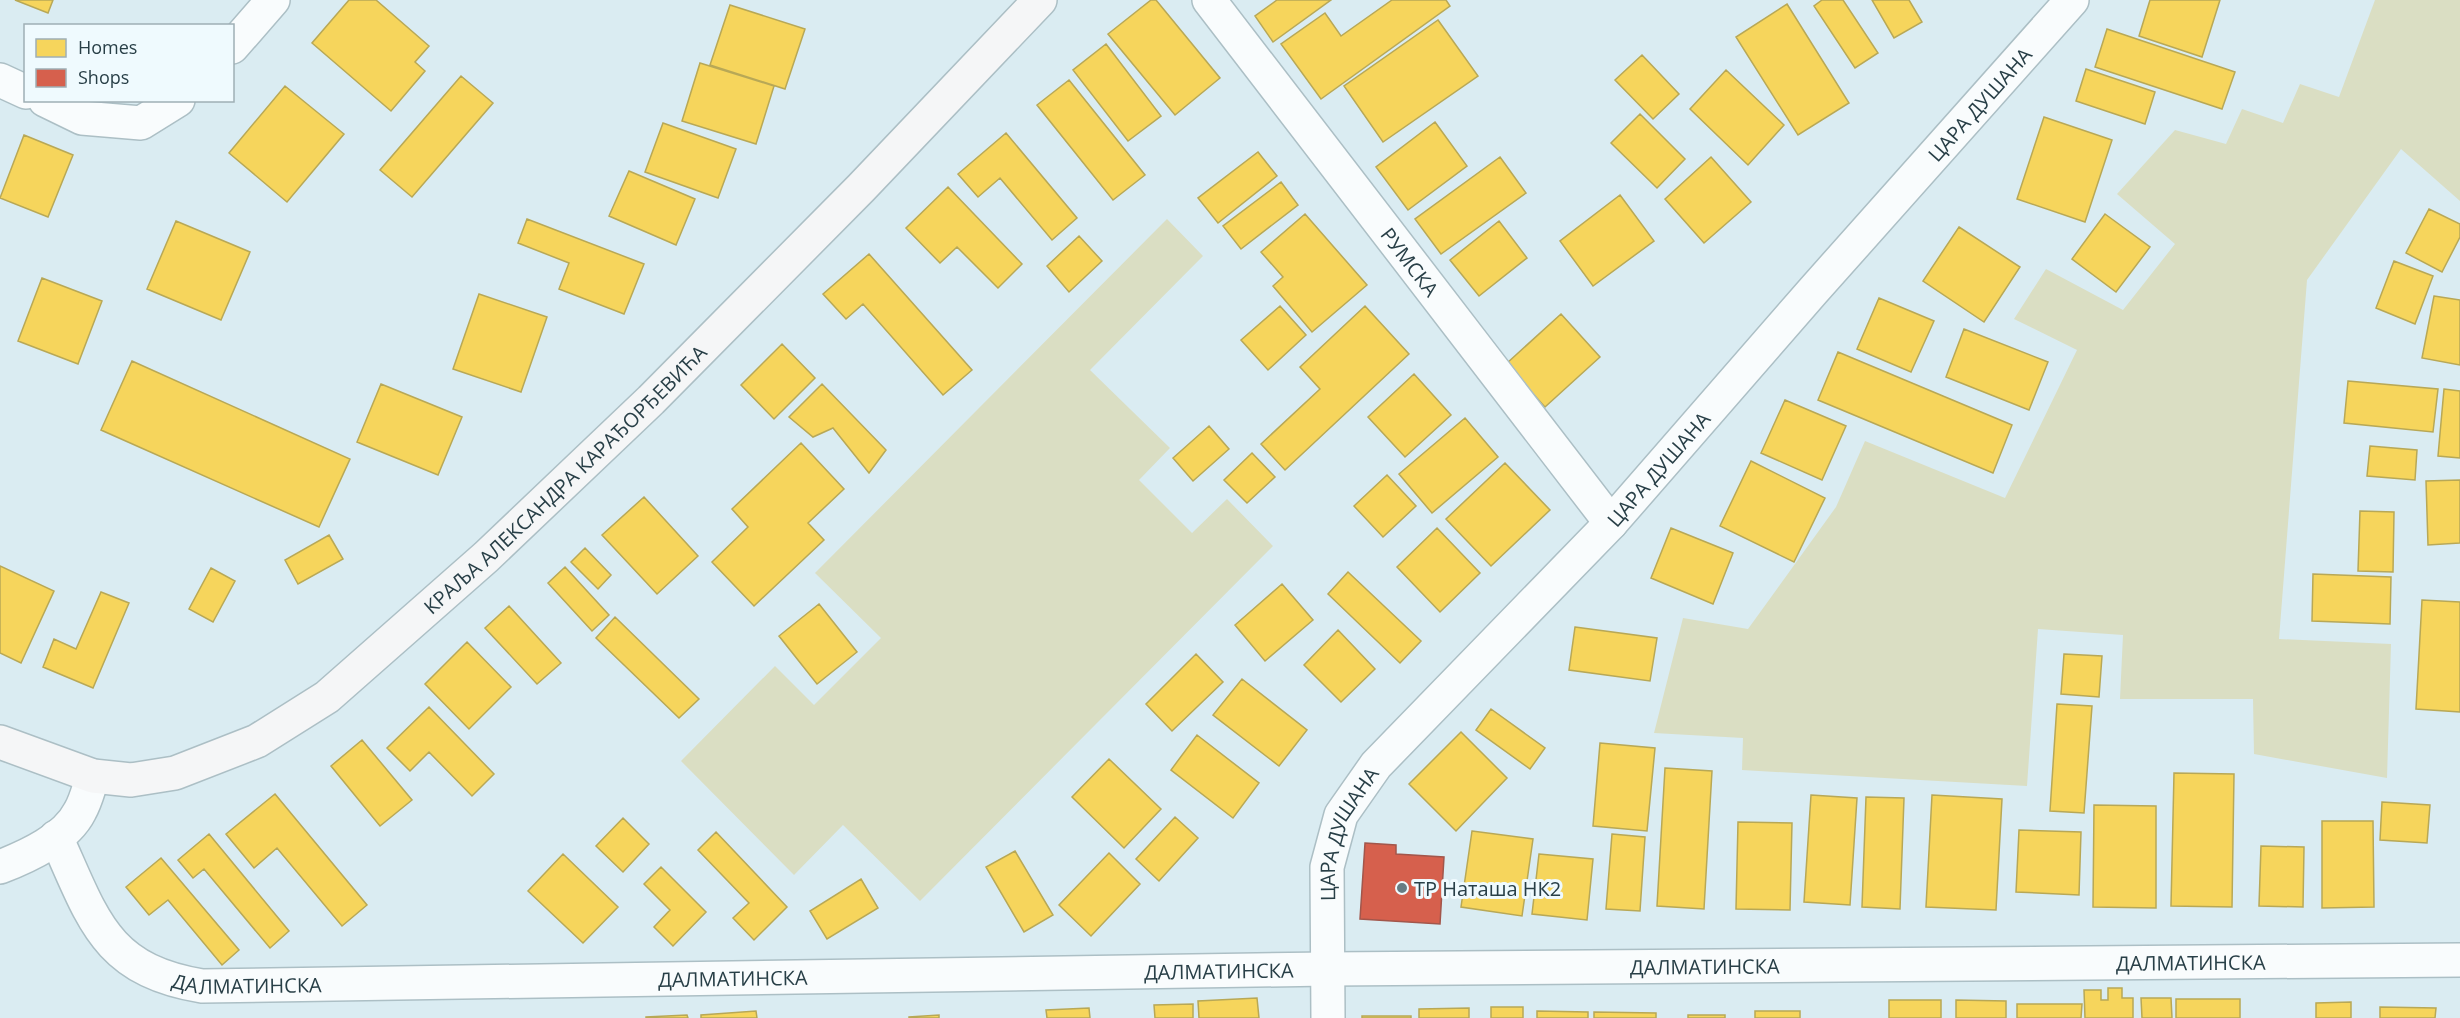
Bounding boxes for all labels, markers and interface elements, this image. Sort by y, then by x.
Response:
legend [24,24,234,102]
text: Homes [78,35,137,59]
street label: ЦАРА ДУШАНА [1921,41,2038,167]
text: Shops [78,65,129,89]
street label: РУМСКА [1375,222,1445,302]
street label: КРАЉА АЛЕКСАНДРА КАРАЂОРЂЕВИЋА [417,338,712,620]
street label: ЦАРА ДУШАНА [1601,405,1716,532]
street label: ЦАРА ДУШАНА [1313,761,1384,901]
place label: ТР Наташа НК2 [1414,875,1561,902]
marker: ТР Наташа НК2 [1395,881,1409,895]
street label: ДАЛМАТИНСКА [2116,948,2266,976]
street label: ДАЛМАТИНСКА [1630,952,1780,980]
street label: ДАЛМАТИНСКА [1144,956,1294,985]
street label: ДАЛМАТИНСКА [658,963,808,993]
street label: ДАЛМАТИНСКА [169,966,322,1000]

